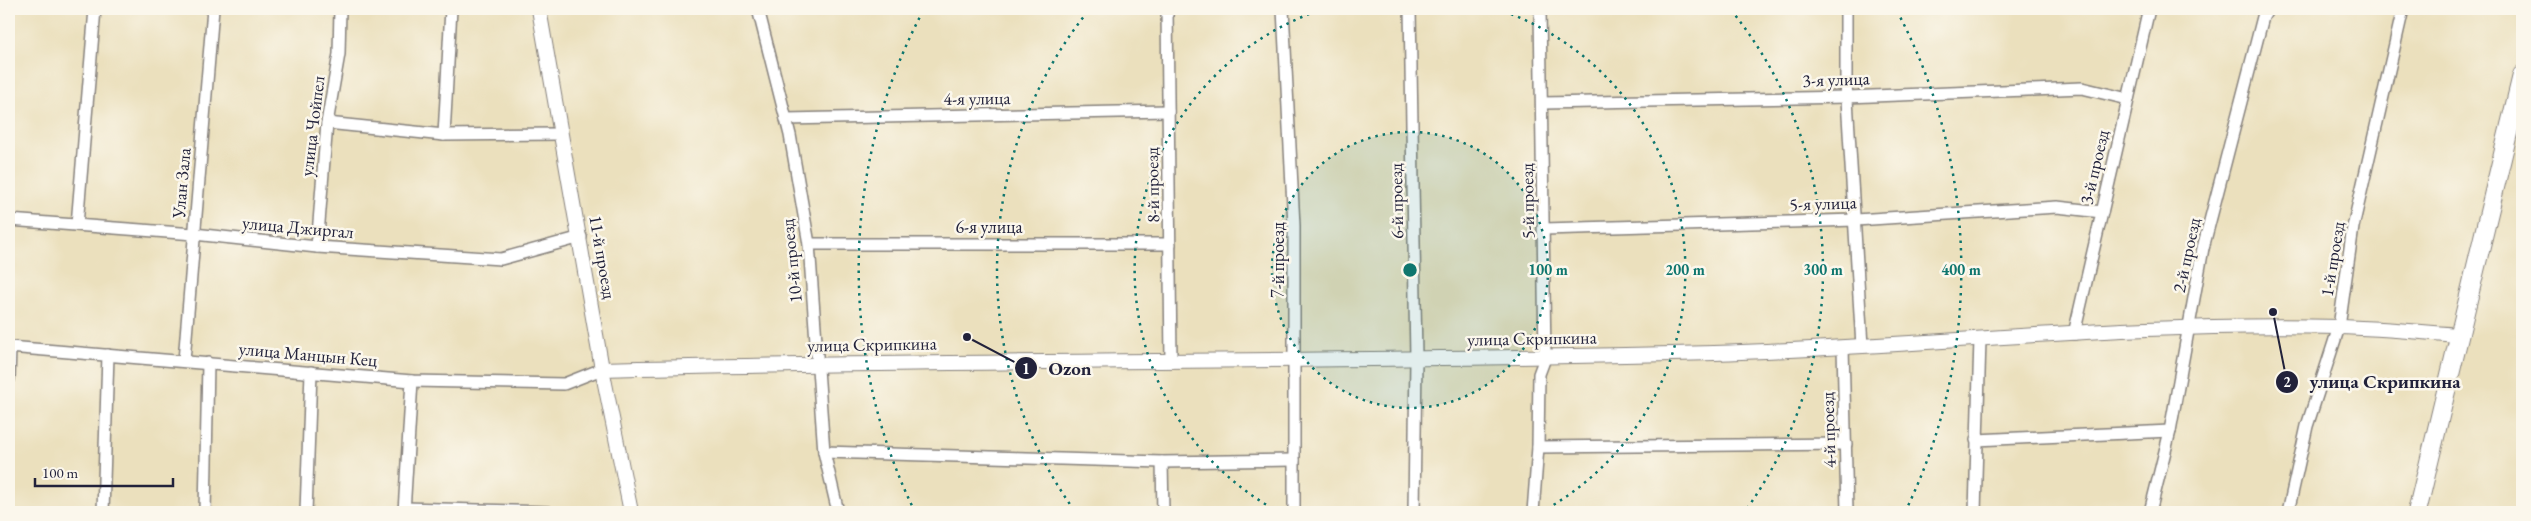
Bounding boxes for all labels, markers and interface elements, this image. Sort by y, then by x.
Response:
street label: 3-я улица [1802,66,1871,92]
street label: улица Чойпел [294,74,330,178]
street label: 4-я улица [943,86,1012,110]
street label: 3-й проезд [2074,127,2114,207]
street label: Улан Зала [166,146,196,220]
street label: 8-й проезд [1140,147,1164,223]
street label: 6-й проезд [1384,163,1408,239]
street label: 5-й проезд [1515,163,1539,239]
street label: 5-я улица [1789,190,1858,216]
street label: улица Джиргал [241,211,355,243]
street label: 11-й проезд [584,213,622,301]
street label: 6-я улица [955,215,1023,238]
street label: 2-й проезд [2167,216,2205,294]
street label: 10-й проезд [775,218,807,304]
street label: 1-й проезд [2315,220,2349,298]
street label: 7-й проезд [1266,222,1289,298]
text: 100 m [1528,260,1568,279]
text: 200 m [1665,260,1705,279]
text: 300 m [1803,260,1843,279]
text: 400 m [1941,260,1981,279]
centre of rings [1401,261,1419,279]
street label: улица Скрипкина [1467,325,1598,351]
street label: улица Скрипкина [807,331,938,357]
street label: улица Манцын Кец [238,336,379,372]
callout: Ozon [1014,351,1102,385]
text: Ozon [1048,356,1092,381]
text: 1 [1022,359,1030,378]
callout: улица Скрипкина [2274,365,2471,399]
text: улица Скрипкина [2309,369,2461,394]
text: 2 [2283,372,2291,391]
street label: 4-й проезд [1815,392,1841,468]
scale bar [35,456,172,488]
text: 100 m [42,463,79,482]

